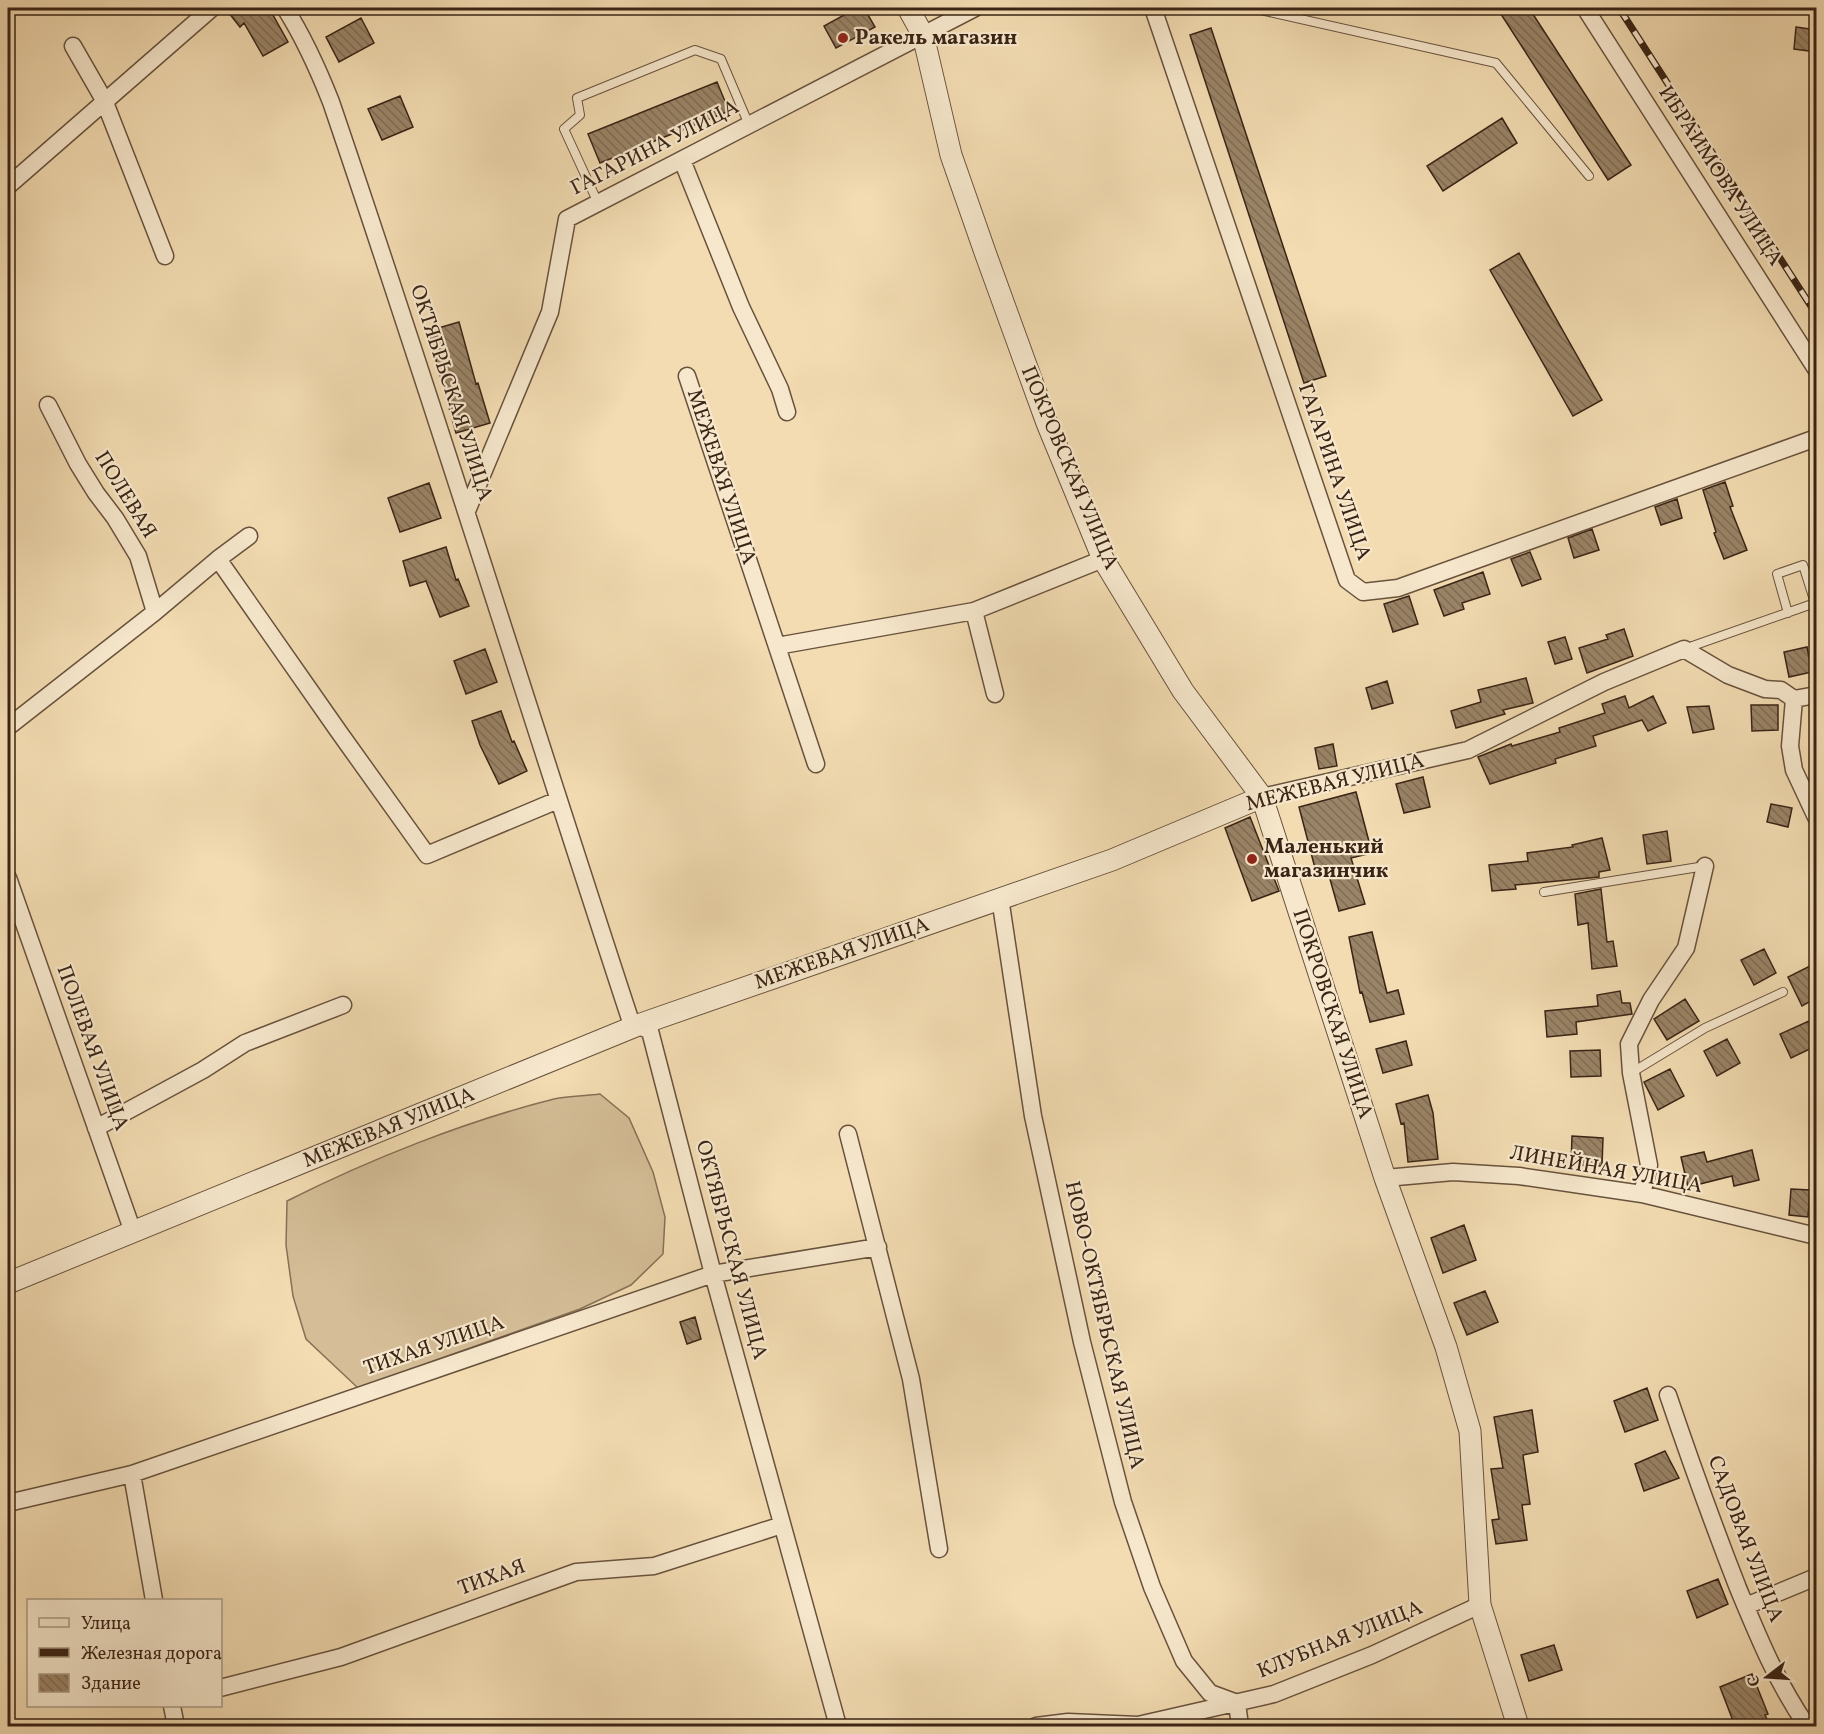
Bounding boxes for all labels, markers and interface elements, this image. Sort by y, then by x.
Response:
place label: Ракель магазин [855,24,1017,53]
marker: Ракель магазин [836,31,850,45]
street label: ИБРАИМОВА УЛИЦА [1651,80,1789,272]
street label: ГАГАРИНА УЛИЦА [566,93,744,203]
street label: ОКТЯБРЬСКАЯ УЛИЦА [402,281,500,505]
street label: ПОКРОВСКАЯ УЛИЦА [1013,362,1125,575]
street label: ГАГАРИНА УЛИЦА [1290,380,1378,565]
street label: МЕЖЕВАЯ УЛИЦА [679,386,763,569]
street label: ПОЛЕВАЯ [87,446,163,544]
street label: МЕЖЕВАЯ УЛИЦА [1243,747,1427,819]
place label: Маленький магазинчик [1264,833,1389,886]
marker: Маленький магазинчик [1245,852,1259,866]
street label: ПОКРОВСКАЯ УЛИЦА [1284,905,1380,1123]
street label: МЕЖЕВАЯ УЛИЦА [751,910,933,997]
street label: ПОЛЕВАЯ УЛИЦА [48,961,136,1135]
street label: МЕЖЕВАЯ УЛИЦА [299,1080,479,1176]
street label: ОКТЯБРЬСКАЯ УЛИЦА [688,1137,774,1363]
street label: ЛИНЕЙНАЯ УЛИЦА [1507,1139,1705,1201]
street label: НОВО-ОКТЯБРЬСКАЯ УЛИЦА [1057,1178,1151,1472]
street label: ТИХАЯ УЛИЦА [360,1308,508,1384]
street label: САДОВАЯ УЛИЦА [1700,1452,1790,1627]
street label: ТИХАЯ [454,1552,530,1604]
street label: КЛУБНАЯ УЛИЦА [1253,1594,1427,1686]
legend [27,1599,222,1707]
text: Улица [81,1612,131,1637]
text: Железная дорога [81,1642,222,1667]
north arrow [1737,1647,1797,1707]
text: Здание [81,1672,141,1697]
text: С [1743,1673,1767,1689]

